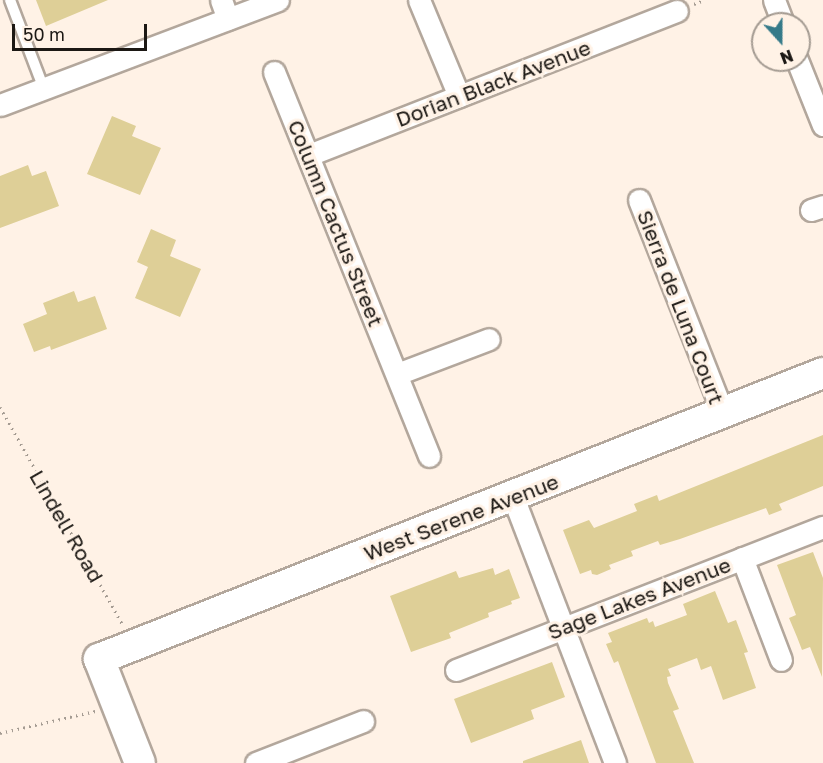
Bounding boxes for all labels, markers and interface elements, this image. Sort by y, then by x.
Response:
scale bar [15,12,150,50]
north arrow [751,12,811,72]
text: 50 m [23,23,65,45]
street label: Dorian Black Avenue [392,34,594,132]
text: N [777,45,796,68]
street label: Column Cactus Street [283,116,389,330]
street label: Sierra de Luna Court [632,206,730,408]
street label: Lindell Road [25,465,109,587]
street label: West Serene Avenue [360,468,562,566]
street label: Sage Lakes Avenue [544,552,734,644]

